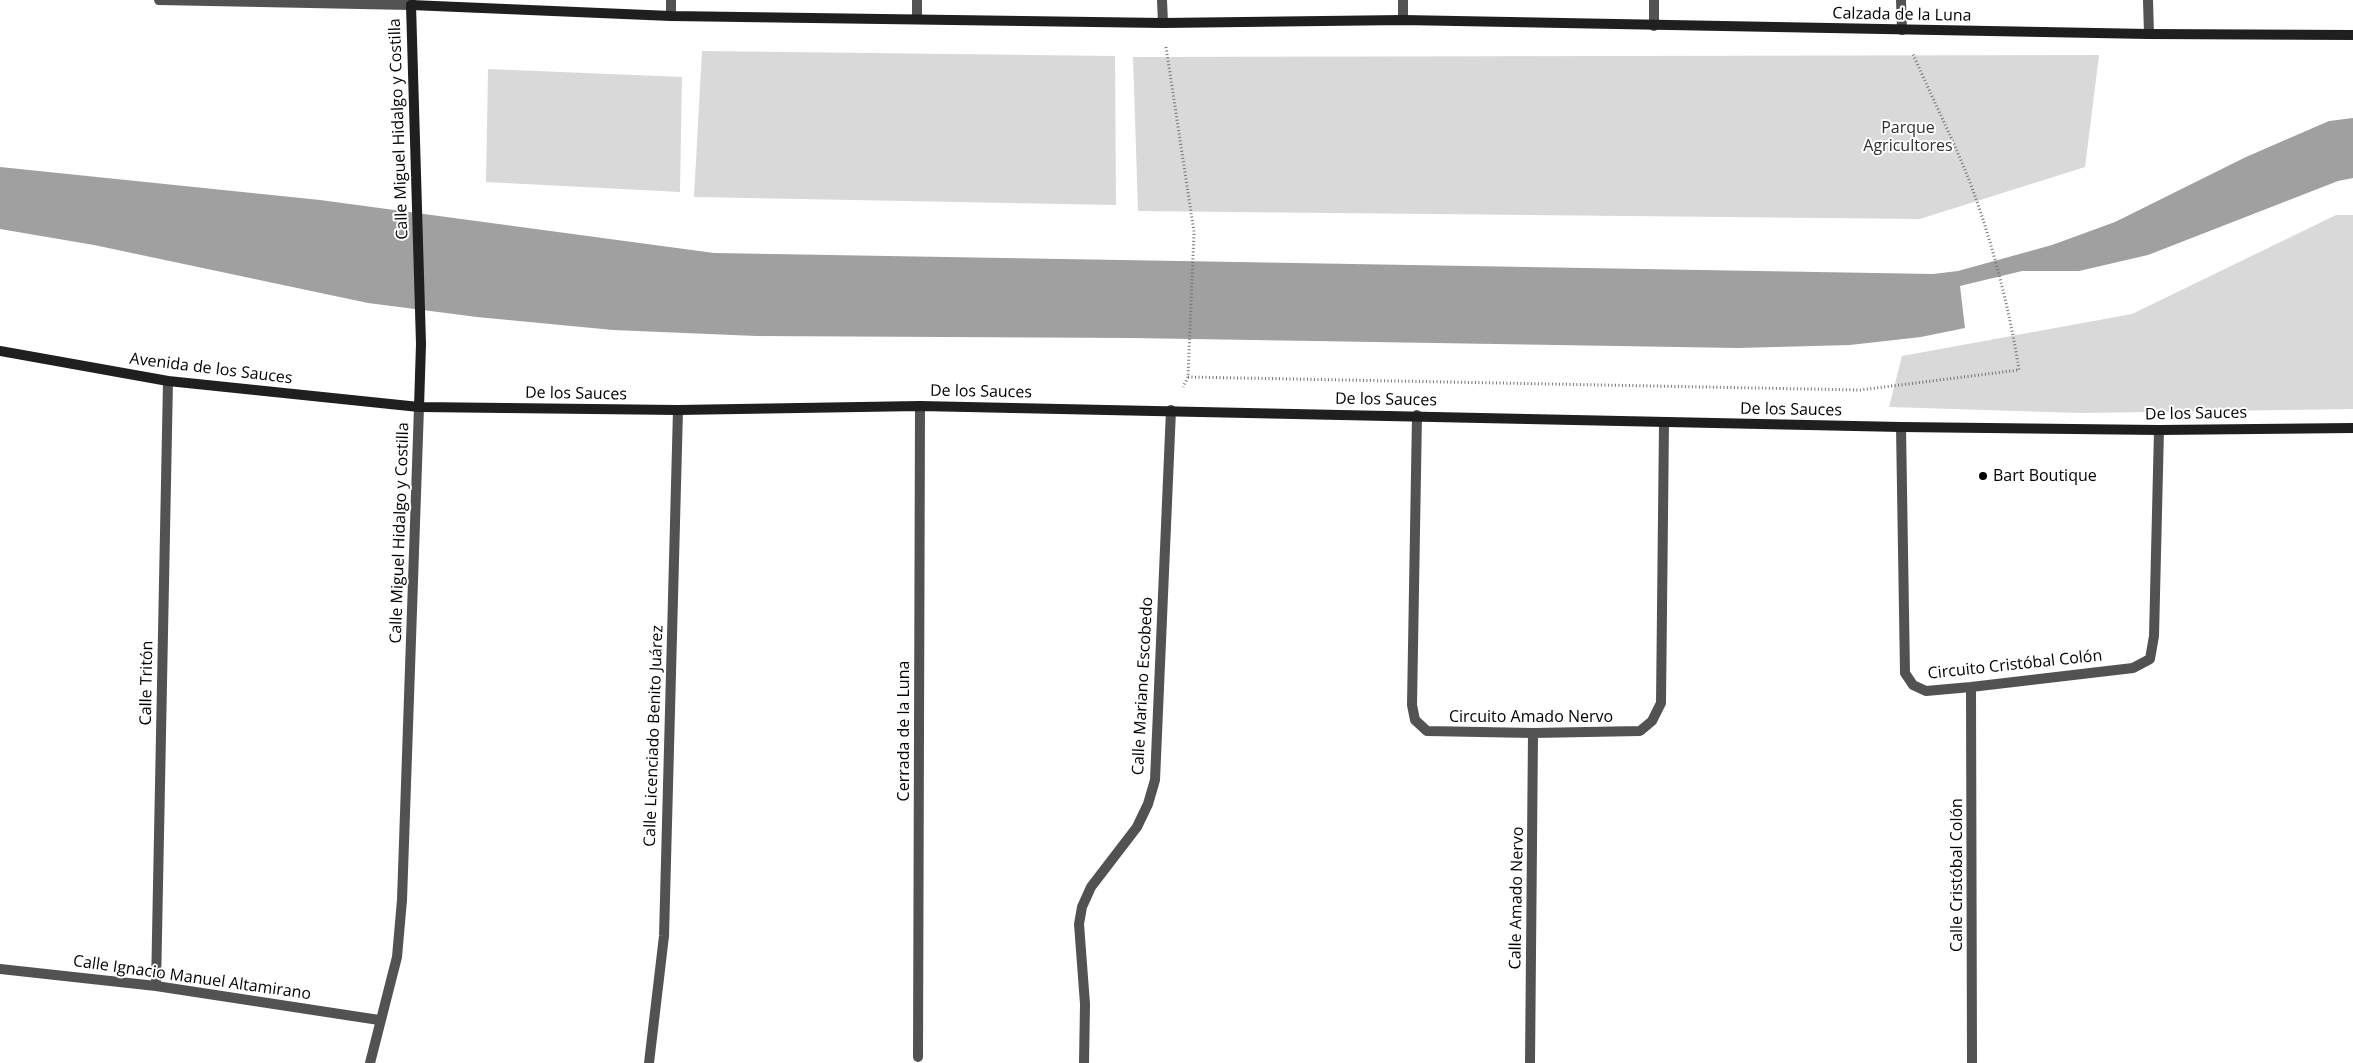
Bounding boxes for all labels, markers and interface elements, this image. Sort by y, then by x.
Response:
street label: Calzada de la Luna [1832,4,1972,26]
street label: Calle Miguel Hidalgo y Costilla [386,18,412,240]
park label: Parque Agricultores [1863,118,1953,156]
street label: Avenida de los Sauces [128,349,294,389]
street label: De los Sauces [930,382,1032,402]
street label: De los Sauces [525,384,627,404]
street label: De los Sauces [1335,390,1437,410]
street label: De los Sauces [1740,400,1842,420]
street label: De los Sauces [2145,404,2247,424]
street label: Calle Miguel Hidalgo y Costilla [387,422,413,644]
place label: Bart Boutique [1993,466,2097,486]
marker: Bart Boutique [1977,470,1989,482]
street label: Calle Mariano Escobedo [1129,596,1157,776]
street label: Calle Licenciado Benito Juárez [641,625,667,847]
street label: Calle Tritón [137,640,157,726]
street label: Circuito Cristóbal Colón [1927,646,2103,684]
street label: Cerrada de la Luna [894,661,914,801]
street label: Circuito Amado Nervo [1449,707,1613,727]
street label: Calle Cristóbal Colón [1947,798,1967,952]
street label: Calle Amado Nervo [1506,826,1528,970]
street label: Calle Ignacio Manuel Altamirano [72,952,312,1004]

